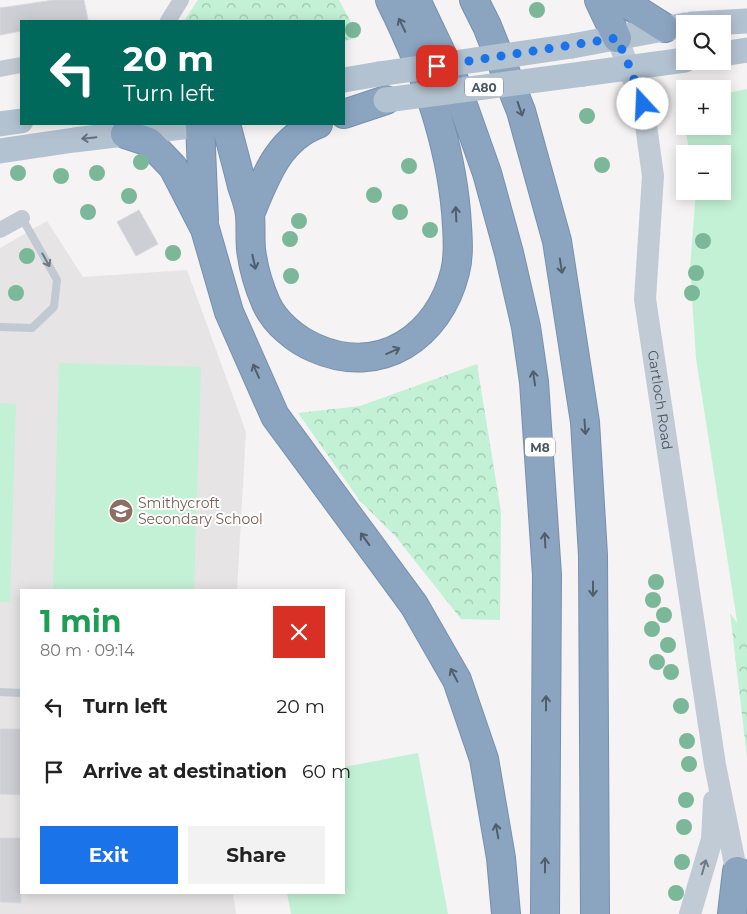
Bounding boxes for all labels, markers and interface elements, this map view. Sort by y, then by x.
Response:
map controls [676,15,731,200]
button: search [676,15,731,70]
one-way arrow [397,18,406,33]
text: 20 m [123,37,214,80]
icon: left [40,40,105,105]
pin [416,45,458,87]
icon: arrive [423,52,451,80]
road number: A80 [465,77,503,96]
position arrow [616,77,668,129]
text: Turn left [123,80,215,107]
button: + [676,80,731,135]
one-way arrow [516,101,525,116]
one-way arrow [81,133,97,143]
button: − [676,145,731,200]
one-way arrow [452,206,461,222]
one-way arrow [41,253,51,268]
one-way arrow [250,254,259,270]
one-way arrow [556,258,566,274]
one-way arrow [385,345,400,355]
street label: Gartloch Road [644,349,677,451]
one-way arrow [250,364,260,379]
one-way arrow [528,371,538,387]
one-way arrow [581,419,590,435]
road number: M8 [525,438,555,457]
place label: Smithycroft Secondary School [138,494,263,528]
school or university icon: Smithycroft Secondary School [108,498,134,524]
one-way arrow [360,532,370,546]
one-way arrow [540,533,549,549]
one-way arrow [588,580,598,597]
text: 1 min [40,603,121,640]
button: close [273,606,325,658]
text: 80 m · 09:14 [40,641,134,660]
one-way arrow [449,668,458,683]
icon: left [40,693,68,721]
text: Turn left [83,695,168,718]
text: 20 m [277,695,325,718]
one-way arrow [541,695,551,712]
icon: arrive [40,758,68,786]
text: Arrive at destination [83,760,287,783]
text: 60 m [302,760,351,783]
one-way arrow [491,823,501,839]
button: Exit [40,826,178,884]
button: Share [188,826,325,884]
one-way arrow [540,858,550,874]
one-way arrow [700,860,709,876]

